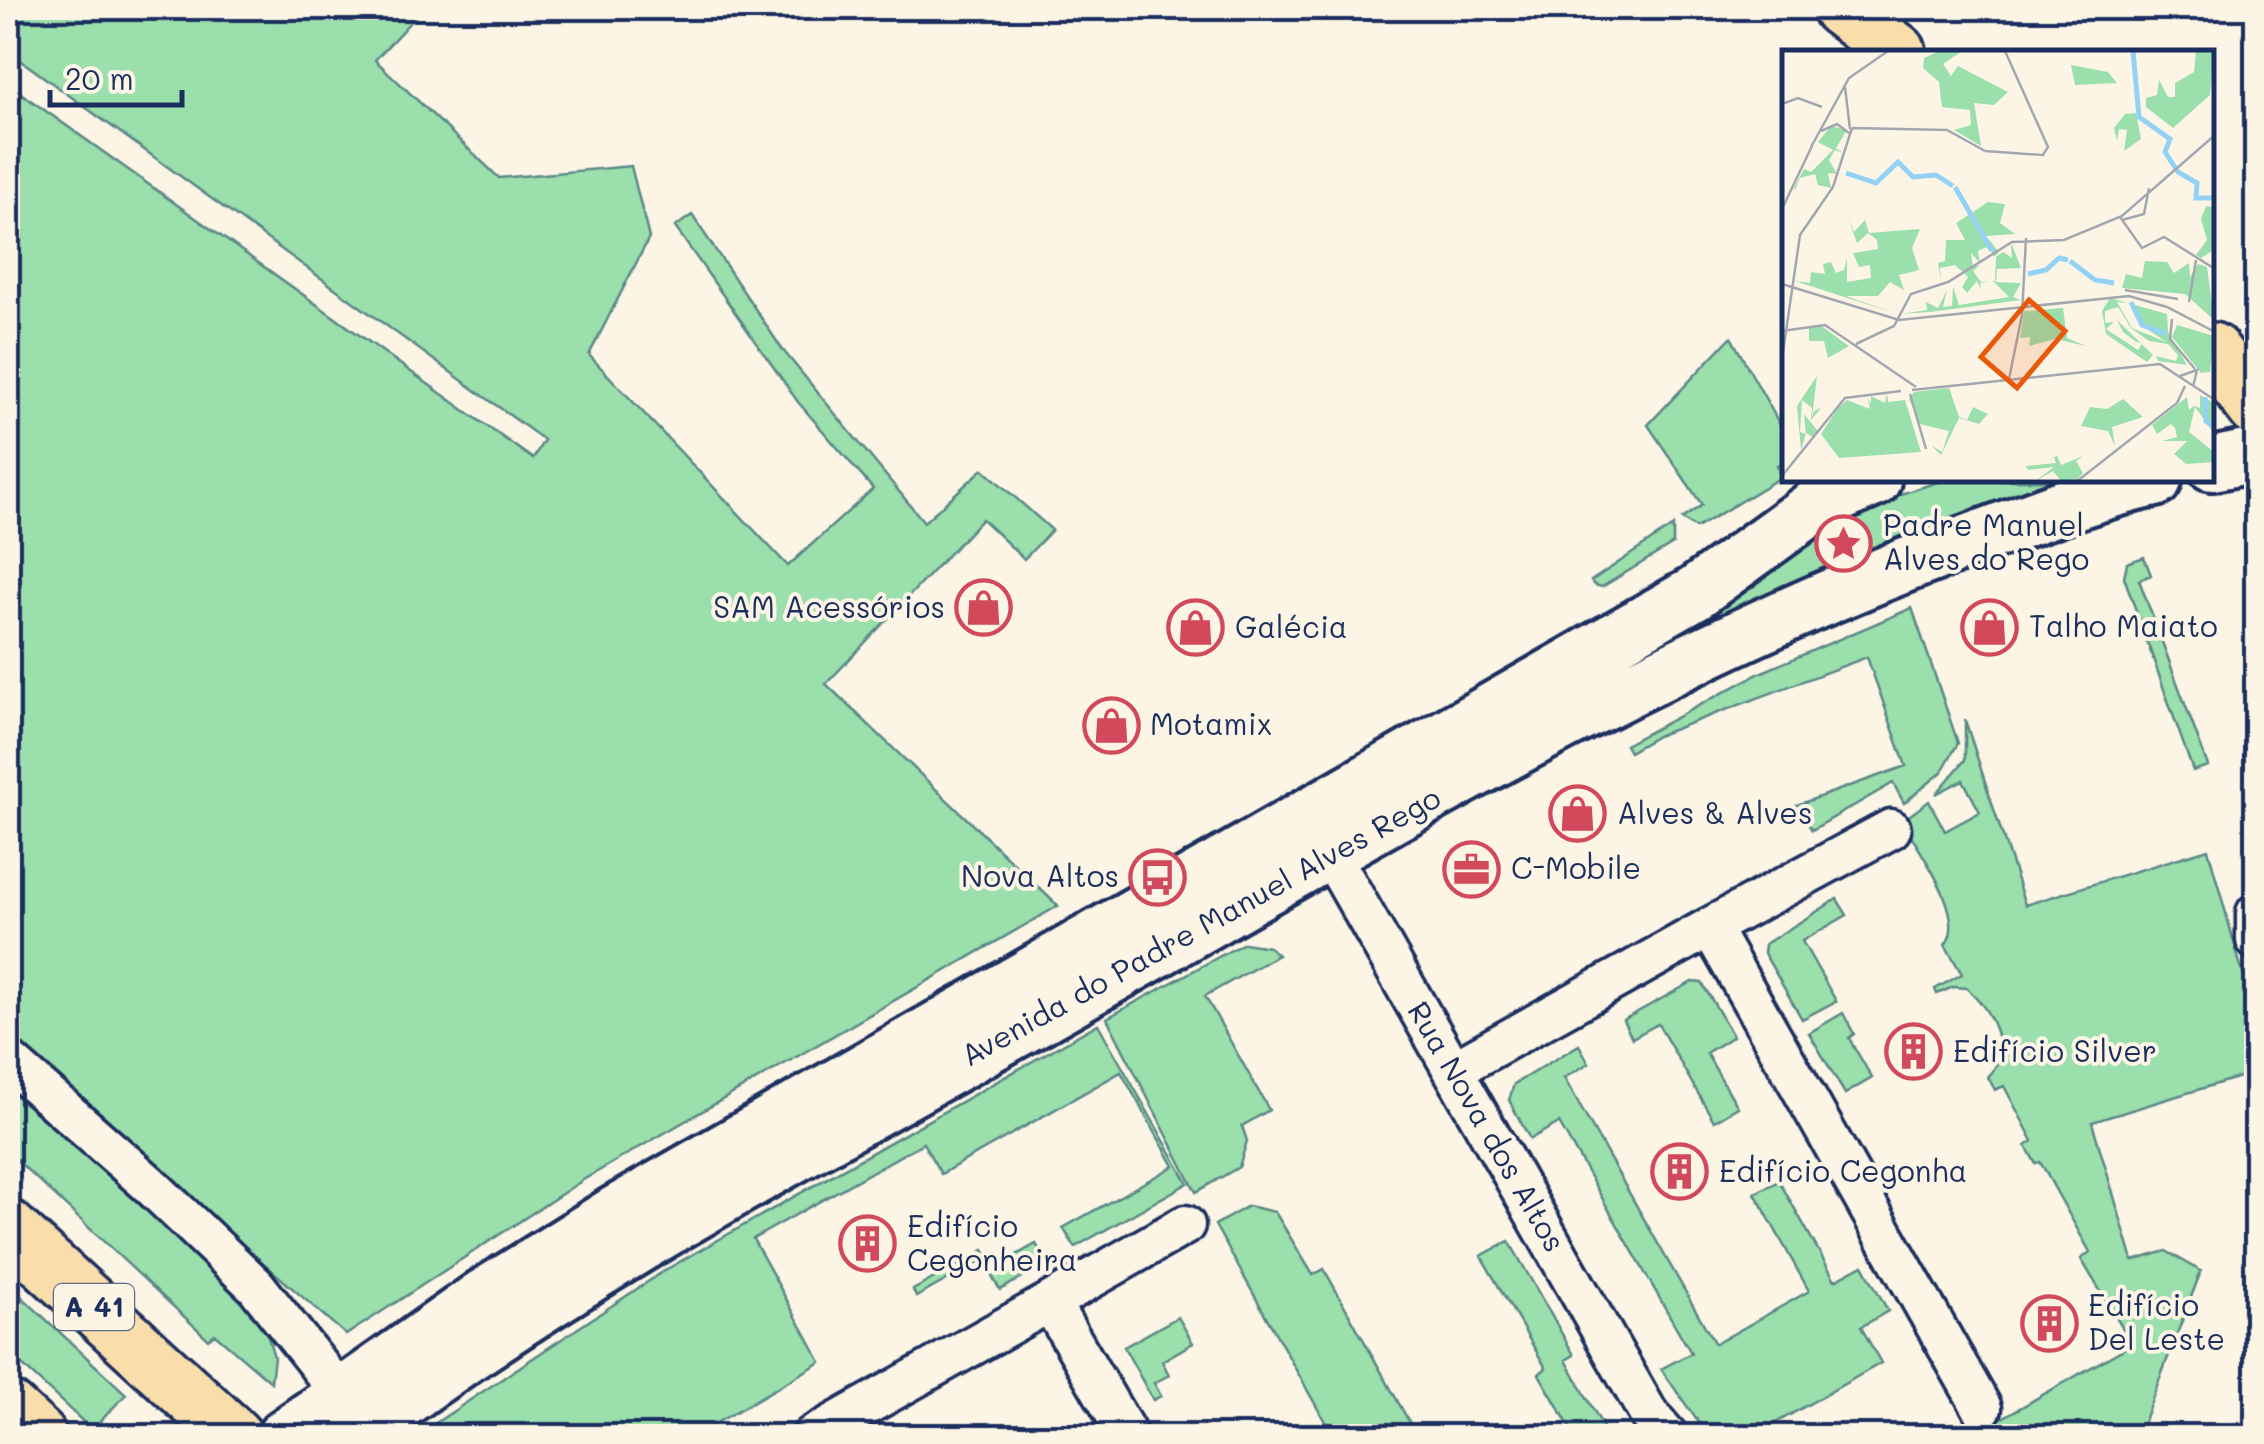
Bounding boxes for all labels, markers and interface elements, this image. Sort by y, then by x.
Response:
scale bar [50,45,182,107]
inset map [1782,50,2214,482]
text: 20 m [65,58,134,98]
place label: Padre Manuel Alves do Rego [1883,504,2089,578]
place icon: Padre Manuel Alves do Rego [1814,513,1874,573]
shop icon: SAM Acessórios [954,578,1014,638]
place label: SAM Acessórios [713,586,945,626]
shop icon: Talho Maiato [1960,597,2020,657]
shop icon: Galécia [1166,598,1226,658]
place label: Talho Maiato [2029,605,2218,645]
place label: Galécia [1235,606,1348,646]
shop icon: Motamix [1081,695,1141,755]
place label: Motamix [1150,703,1272,743]
street label: Avenida do Padre Manuel Alves Rego [953,776,1447,1074]
shop icon: Alves & Alves [1548,784,1608,844]
place label: Alves & Alves [1617,792,1812,832]
office icon: C-Mobile [1442,839,1502,899]
bus stop icon: Nova Altos [1128,847,1188,907]
place label: C-Mobile [1511,847,1641,887]
place label: Nova Altos [961,855,1119,895]
street label: Rua Nova dos Altos [1400,994,1576,1258]
building icon: Edifício Silver [1884,1022,1944,1082]
place label: Edifício Silver [1953,1030,2157,1070]
building icon: Edifício Cegonha [1650,1142,1710,1202]
place label: Edifício Cegonha [1719,1150,1967,1190]
place label: Edifício Cegonheira [907,1205,1077,1279]
building icon: Edifício Cegonheira [838,1214,898,1274]
road number: A 41 [54,1284,134,1330]
place label: Edifício Del Leste [2088,1284,2225,1358]
building icon: Edifício Del Leste [2019,1293,2079,1353]

